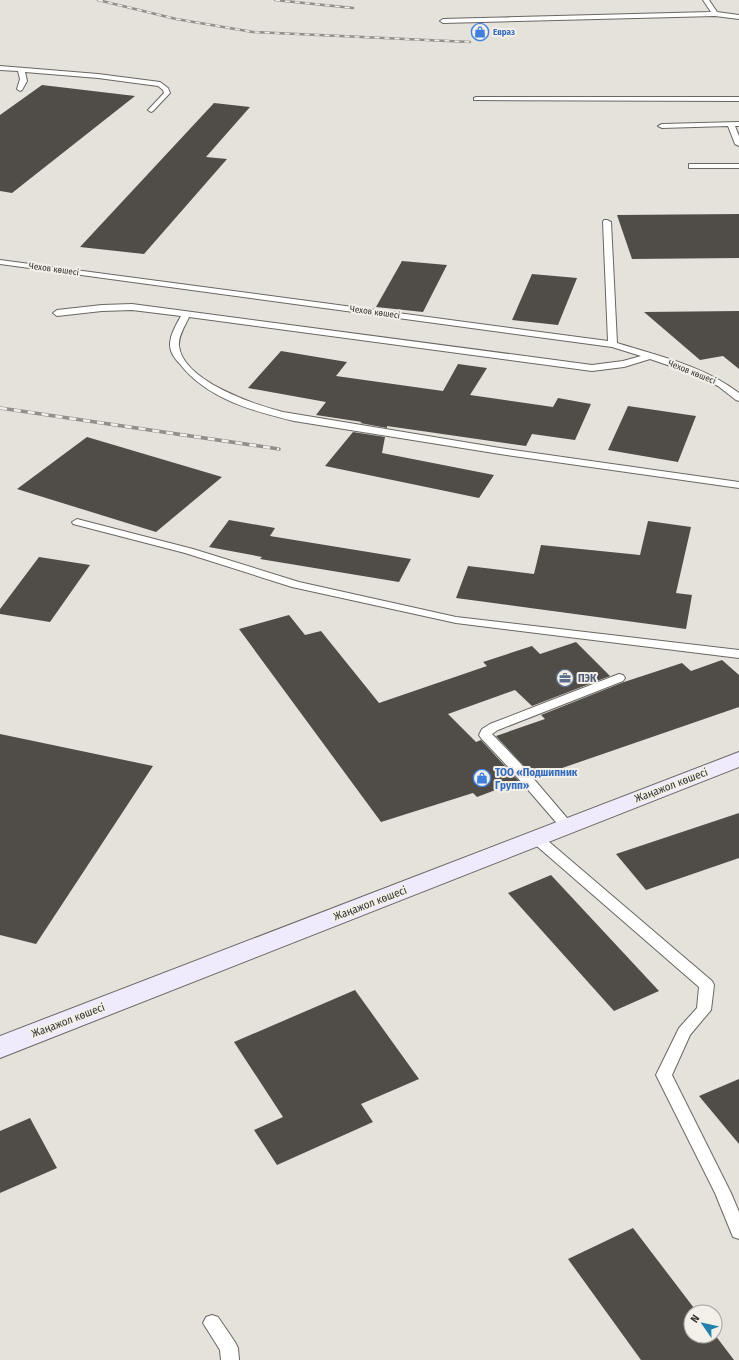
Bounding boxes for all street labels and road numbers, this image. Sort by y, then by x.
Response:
street label: Чехов көшесі [28,261,80,277]
street label: Чехов көшесі [349,304,401,320]
street label: Чехов көшесі [667,358,717,386]
street label: Жаңажол көшесі [633,765,710,805]
street label: Жаңажол көшесі [332,883,409,923]
street label: Жаңажол көшесі [30,1000,107,1040]

